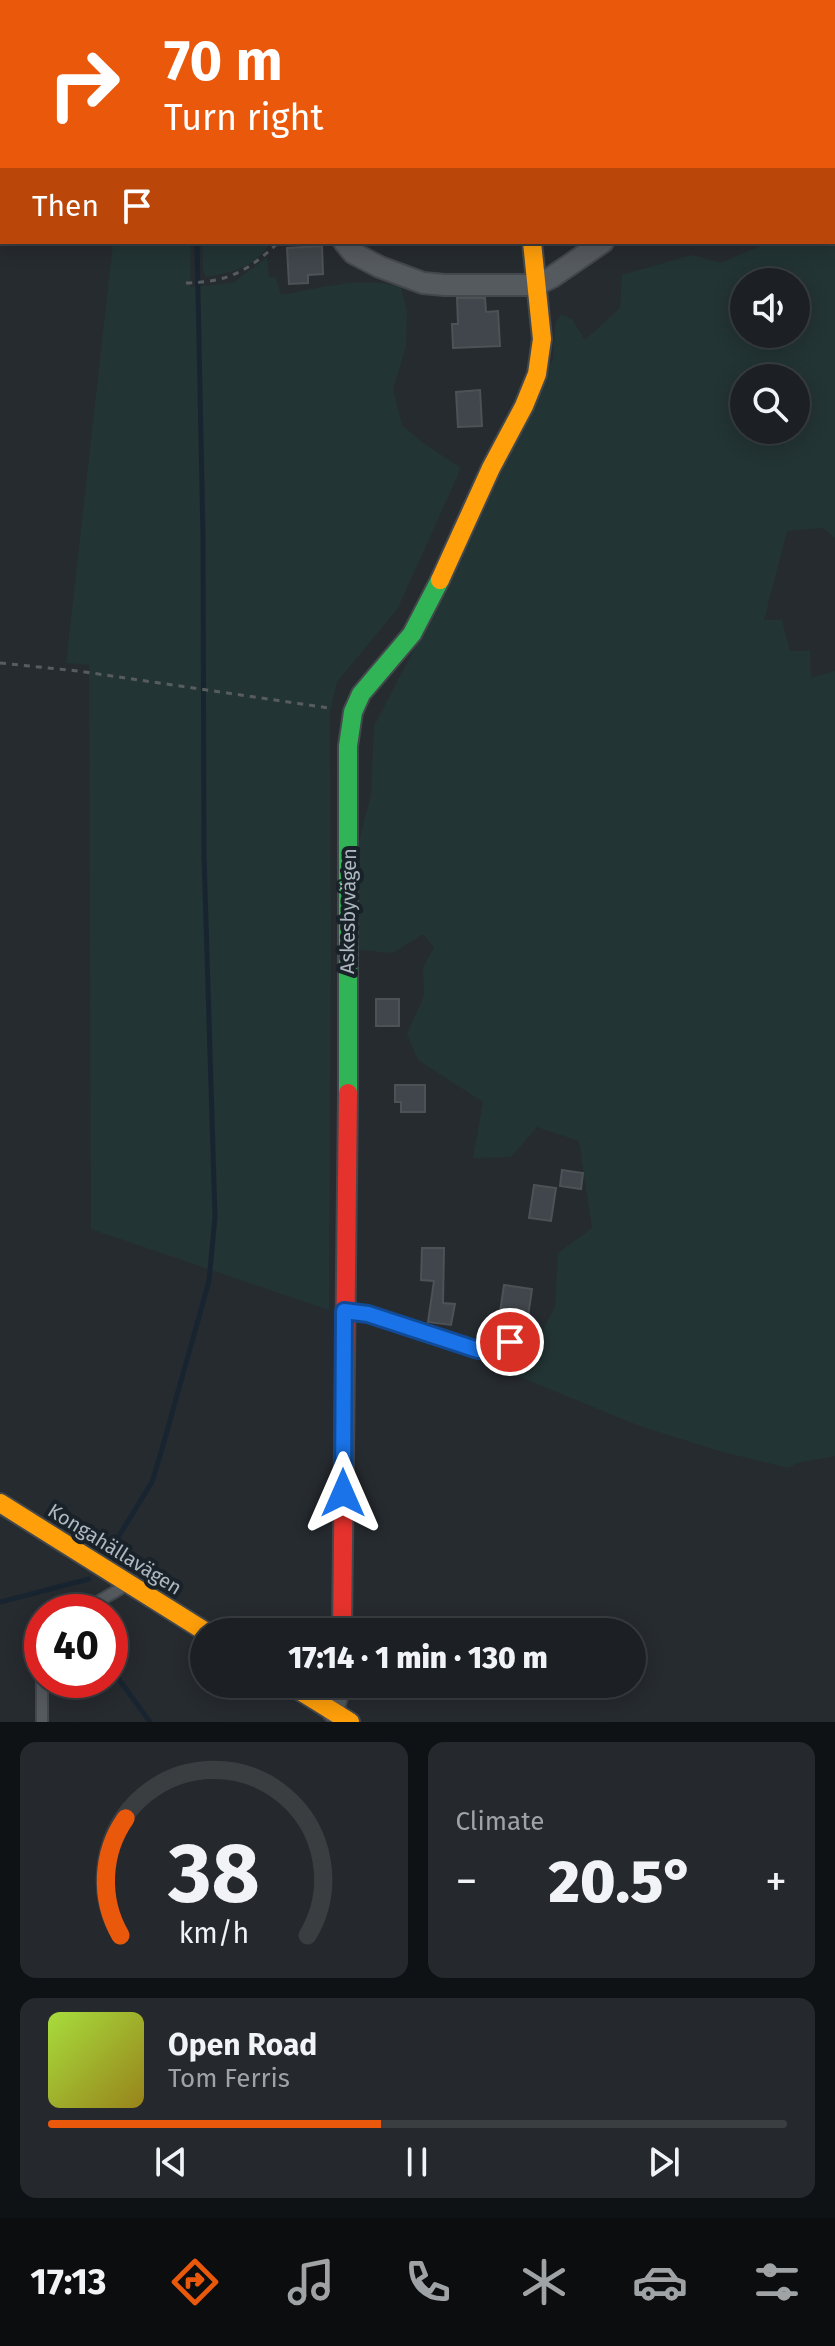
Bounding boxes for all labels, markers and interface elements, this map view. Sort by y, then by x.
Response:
text: 70 m [164,28,283,95]
icon: right [32,32,136,136]
text: Turn right [164,96,324,140]
icon: arrive [115,184,159,228]
text: Then [32,188,99,224]
map controls [730,268,810,444]
button: sound [730,268,810,348]
button: search [730,364,810,444]
street label: Askesbyvägen [335,848,361,974]
pin [476,1308,544,1376]
icon: arrive [488,1320,532,1364]
position arrow [301,1451,385,1535]
street label: Kongahällavägen [44,1498,186,1600]
speed limit sign: 40 [24,1594,128,1698]
text: 17:14 · 1 min · 130 m [288,1640,548,1676]
text: Climate [456,1806,544,1837]
text: 38 [167,1824,260,1924]
text: 20.5° [549,1846,694,1918]
text: − [456,1855,478,1908]
text: + [765,1855,787,1908]
text: km/h [178,1916,249,1951]
text: Open Road [168,2027,317,2063]
text: Tom Ferris [168,2063,290,2094]
icon: previous [149,2140,193,2184]
icon: pause [395,2140,439,2184]
icon: next [642,2140,686,2184]
icon: directions [167,2254,223,2310]
icon: music [283,2254,339,2310]
icon: phone [400,2254,456,2310]
icon: climate [516,2254,572,2310]
icon: car [632,2254,688,2310]
icon: filters [749,2254,805,2310]
text: 17:13 [30,2260,107,2304]

